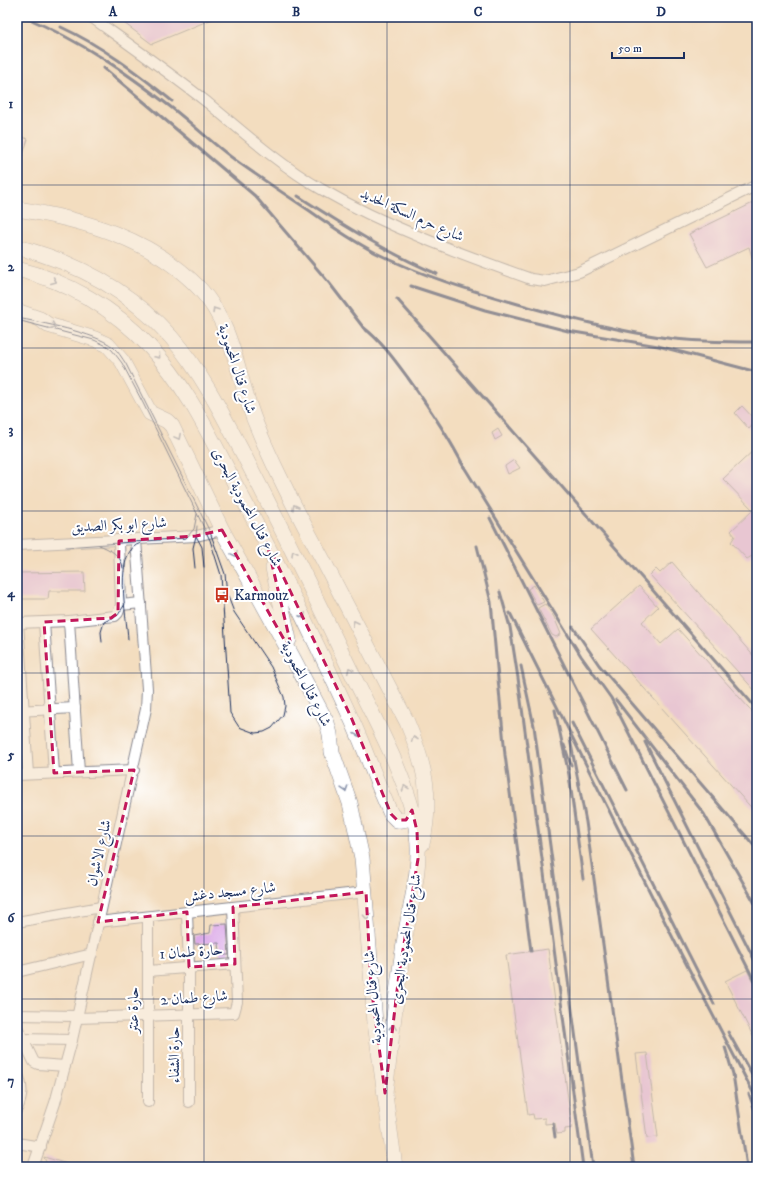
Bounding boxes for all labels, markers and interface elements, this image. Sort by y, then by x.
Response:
text: A [108,4,118,20]
text: B [292,4,300,20]
text: C [474,4,483,20]
text: D [656,4,666,20]
scale bar [612,34,684,60]
text: 50 m [618,41,642,56]
text: 1 [9,96,14,112]
street label: شارع حرم السكة الحديد [356,184,467,249]
text: 2 [8,259,15,275]
one-way arrow [50,276,57,284]
one-way arrow [213,307,220,314]
one-way arrow [49,322,56,330]
street label: شارع قنال المحمودية [211,322,260,417]
one-way arrow [154,352,161,359]
text: 3 [9,422,14,438]
one-way arrow [173,433,181,440]
street label: شارع قنال المحمودية البحرى [205,444,286,571]
one-way arrow [293,504,300,512]
street label: شارع ابو بكر الصديق [71,513,167,540]
one-way arrow [230,550,238,557]
one-way arrow [291,550,299,557]
text: 4 [6,585,15,602]
bus stop icon: Karmouz [213,586,231,604]
place label: Karmouz [234,586,289,605]
one-way arrow [298,612,306,619]
one-way arrow [352,620,360,627]
street label: شارع قنال المحمودية [274,638,336,731]
one-way arrow [347,667,355,675]
one-way arrow [353,730,361,737]
one-way arrow [410,735,418,742]
text: 5 [7,747,15,763]
one-way arrow [340,785,349,792]
one-way arrow [401,785,410,792]
street label: شارع الاشوان [82,818,119,889]
street label: شارع قنال المحمودية البحرى [386,872,429,1006]
street label: شارع مسجد دغش [183,878,277,909]
text: 6 [8,910,16,926]
one-way arrow [362,914,371,920]
street label: حارة طمان 1 [159,940,223,964]
street label: شارع قنال المحمودية [359,949,390,1044]
street label: شارع طمان 2 [160,986,228,1013]
street label: حارة عنتر [124,987,143,1035]
one-way arrow [388,1024,397,1030]
street label: حارة الشفاء [165,1027,184,1083]
text: 7 [8,1073,15,1089]

